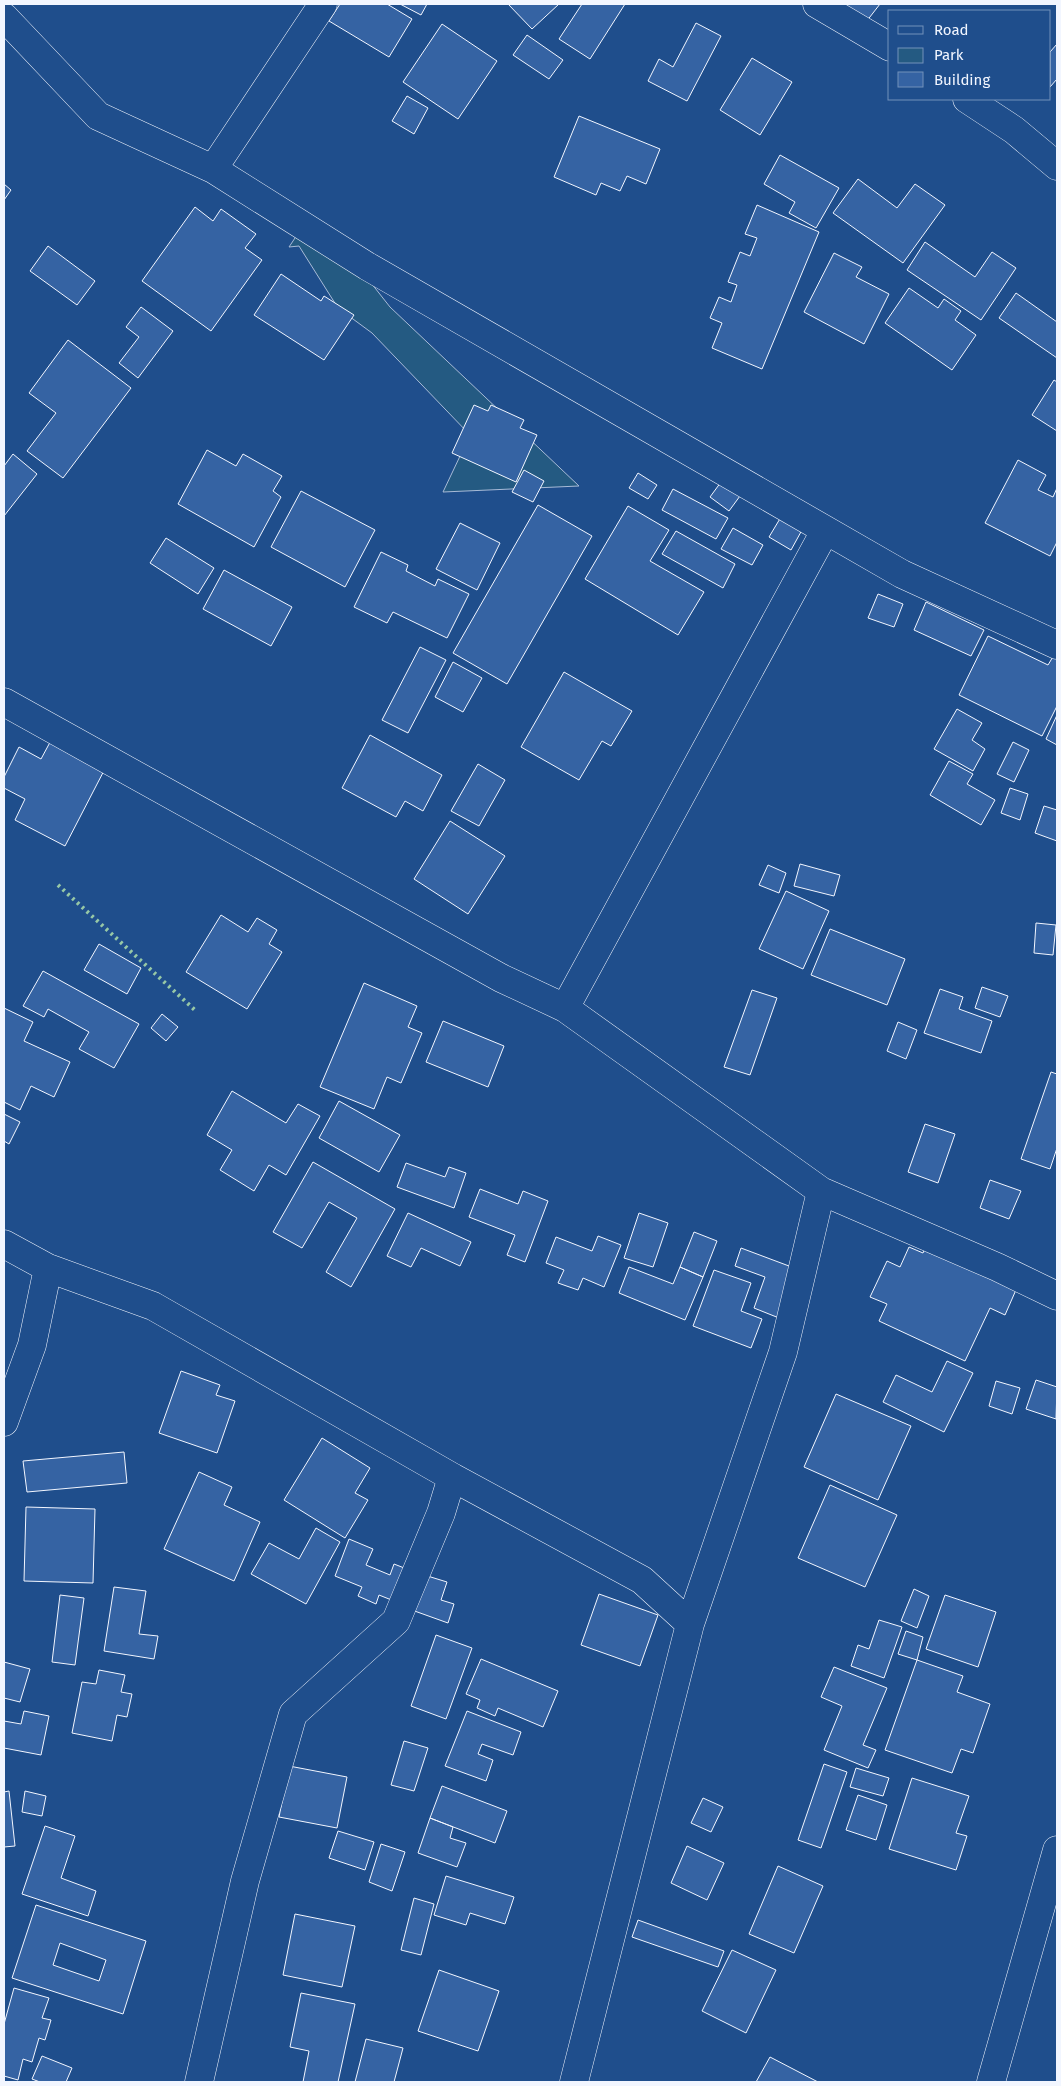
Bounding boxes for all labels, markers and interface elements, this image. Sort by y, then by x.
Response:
legend [888,10,1051,100]
text: Road [934,21,969,39]
text: Park [934,46,964,64]
text: Building [934,71,990,89]

